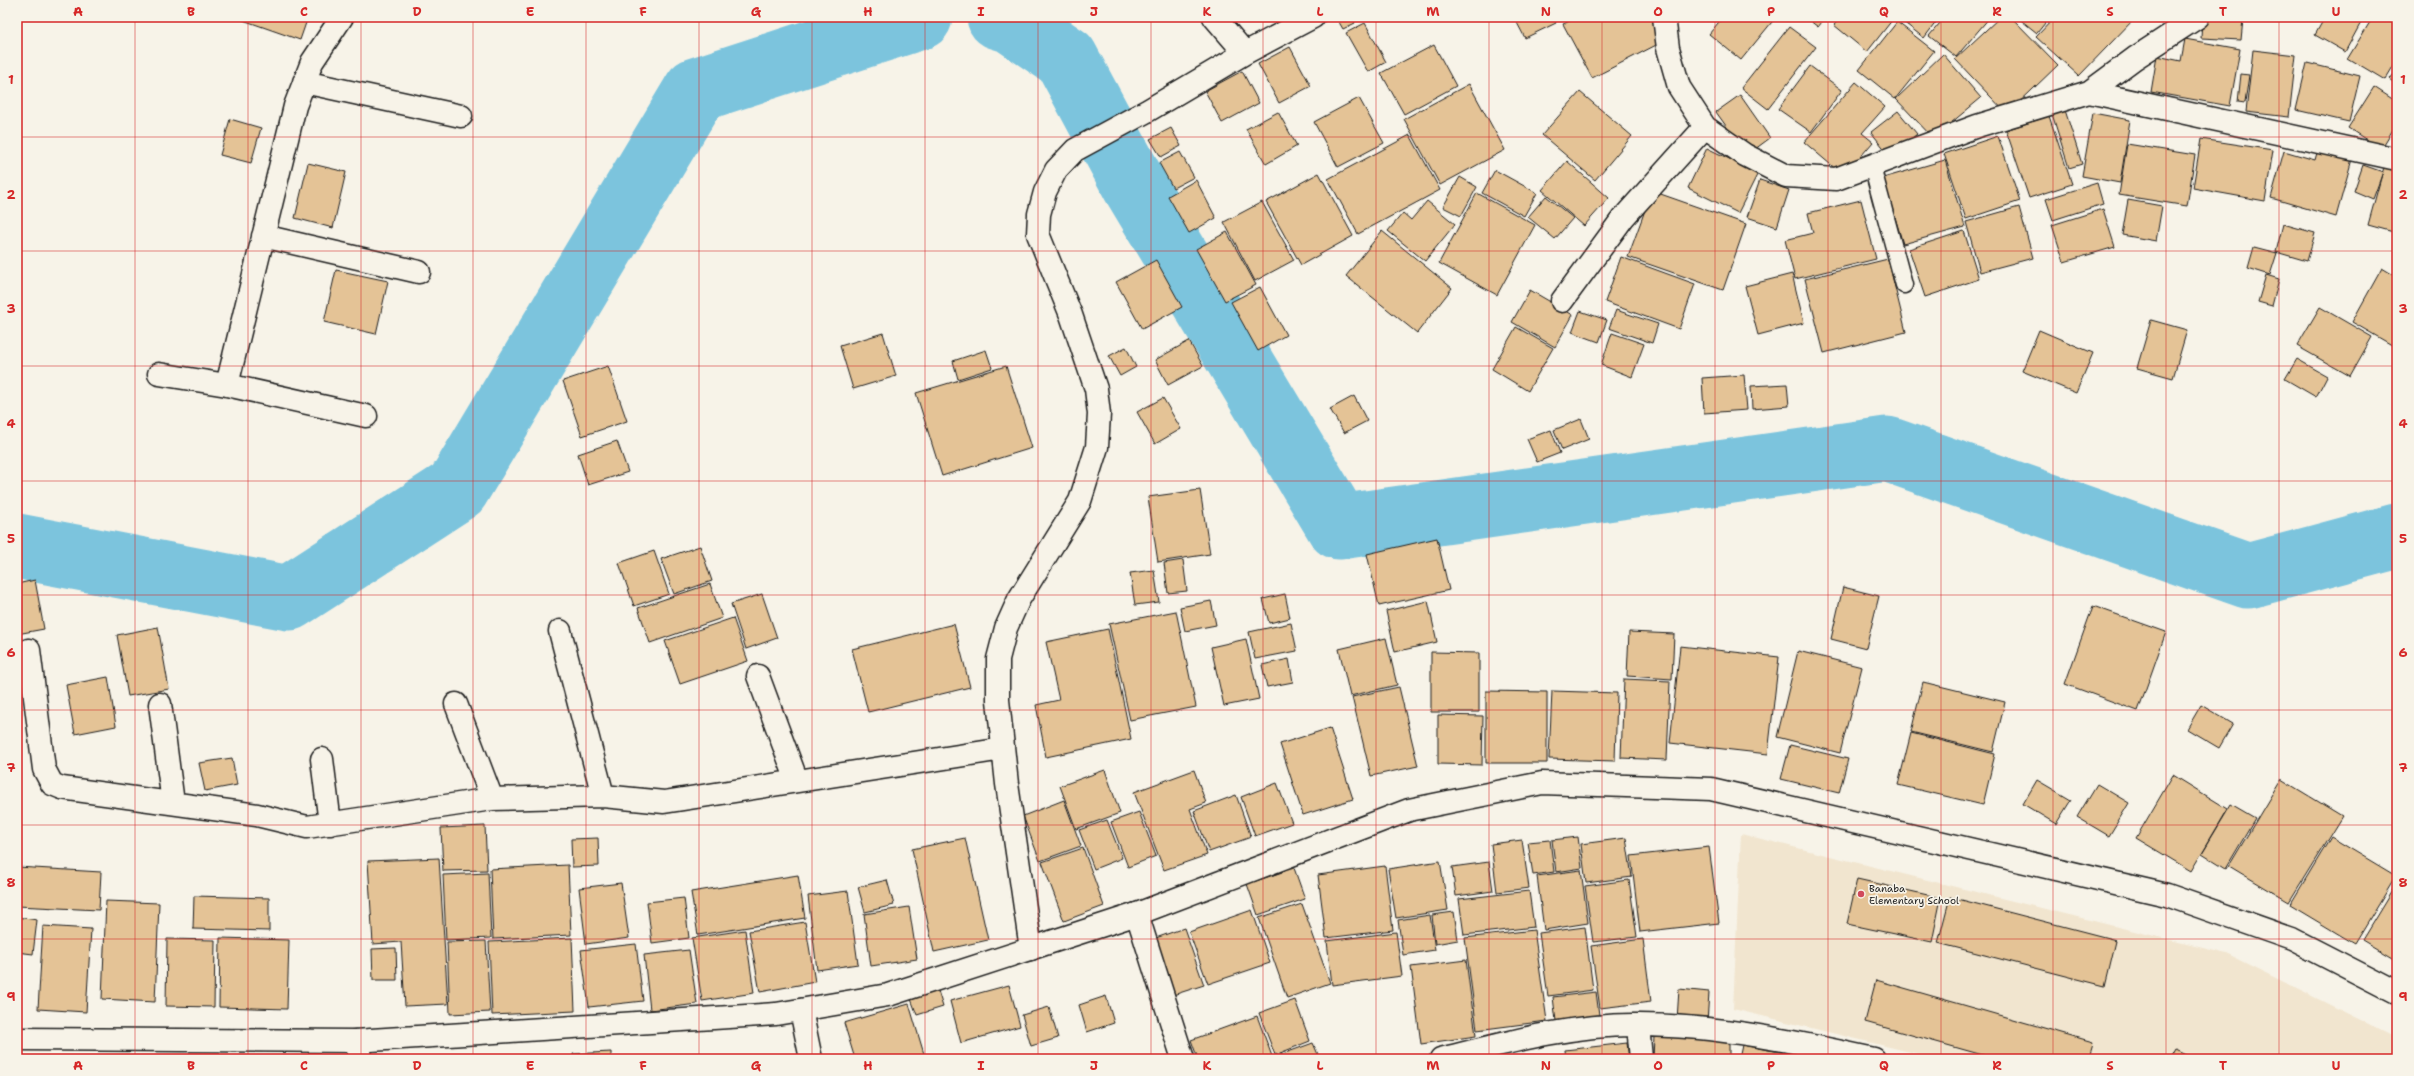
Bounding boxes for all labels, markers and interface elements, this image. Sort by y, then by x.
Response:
text: A [73,3,83,20]
text: B [187,3,195,20]
text: C [300,3,308,20]
text: D [412,3,422,20]
text: E [526,3,535,20]
text: F [639,3,647,20]
text: G [751,3,762,20]
text: H [863,3,873,20]
text: I [977,3,985,20]
text: J [1090,3,1098,20]
text: K [1203,3,1212,20]
text: L [1316,3,1324,20]
text: M [1426,3,1440,20]
text: N [1541,3,1551,20]
text: O [1653,3,1663,20]
text: P [1767,3,1775,20]
text: Q [1879,3,1889,20]
text: R [1992,3,2002,20]
text: S [2106,3,2114,20]
text: T [2219,3,2227,20]
text: U [2332,3,2341,20]
text: 1 [8,71,14,88]
text: 1 [2400,71,2406,88]
text: 2 [6,186,16,203]
text: 2 [2398,186,2408,203]
text: 3 [6,300,16,317]
text: 3 [2398,300,2408,317]
text: 4 [6,415,16,432]
text: 4 [2398,415,2408,432]
text: 5 [7,530,15,547]
text: 5 [2399,530,2407,547]
text: 6 [6,644,16,661]
text: 6 [2398,644,2408,661]
text: 7 [6,759,16,776]
text: 7 [2398,759,2408,776]
text: 8 [6,874,16,891]
text: 8 [2398,874,2408,891]
place label: Banaba Elementary School [1869,882,1959,907]
marker: Banaba Elementary School [1856,889,1866,899]
text: 9 [6,988,16,1005]
text: 9 [2398,988,2408,1005]
text: A [73,1057,83,1074]
text: B [187,1057,195,1074]
text: C [300,1057,308,1074]
text: D [412,1057,422,1074]
text: E [526,1057,535,1074]
text: F [639,1057,647,1074]
text: G [751,1057,762,1074]
text: H [863,1057,873,1074]
text: I [977,1057,985,1074]
text: J [1090,1057,1098,1074]
text: K [1203,1057,1212,1074]
text: L [1316,1057,1324,1074]
text: M [1426,1057,1440,1074]
text: N [1541,1057,1551,1074]
text: O [1653,1057,1663,1074]
text: P [1767,1057,1775,1074]
text: Q [1879,1057,1889,1074]
text: R [1992,1057,2002,1074]
text: S [2106,1057,2114,1074]
text: T [2219,1057,2227,1074]
text: U [2332,1057,2341,1074]

